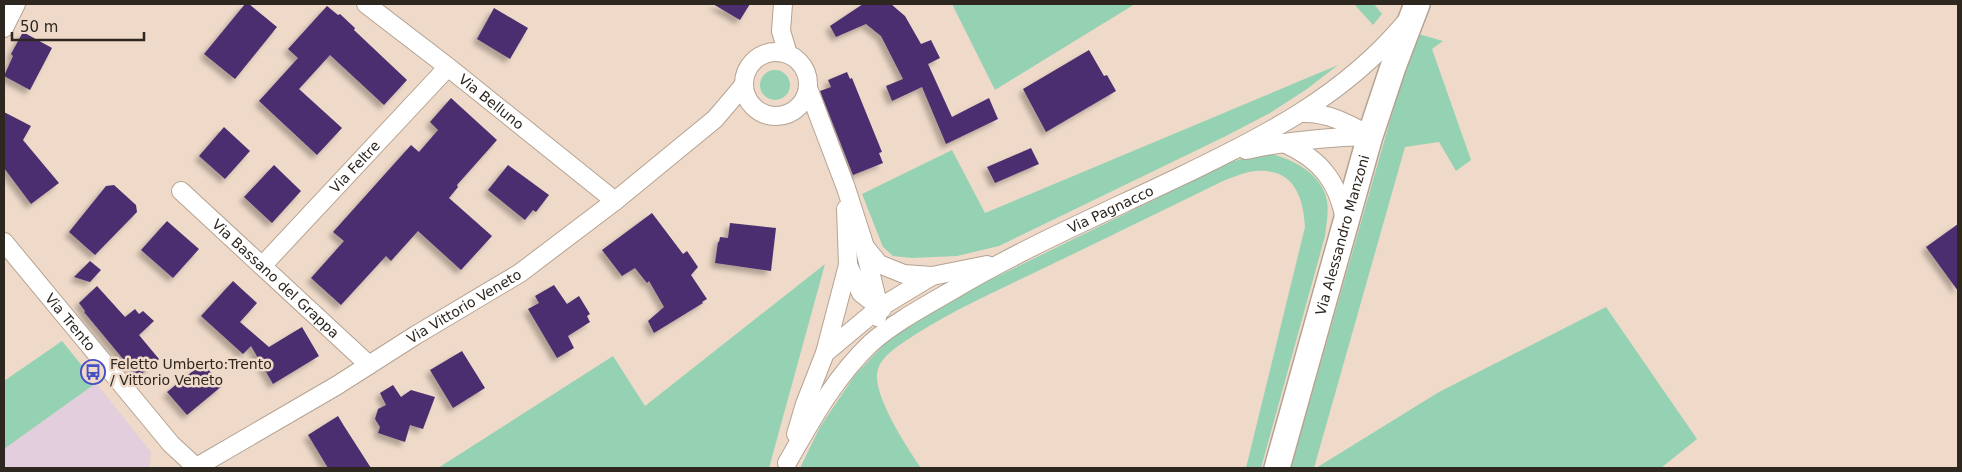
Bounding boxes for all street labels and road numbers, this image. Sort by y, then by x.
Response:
street label: Via Belluno [456,71,527,133]
street label: Via Feltre [327,137,383,196]
street label: Via Alessandro Manzoni [1312,153,1372,317]
street label: Via Pagnacco [1065,182,1156,236]
street label: Via Bassano del Grappa [209,216,342,341]
street label: Via Vittorio Veneto [404,266,524,347]
street label: Via Trento [42,290,99,354]

